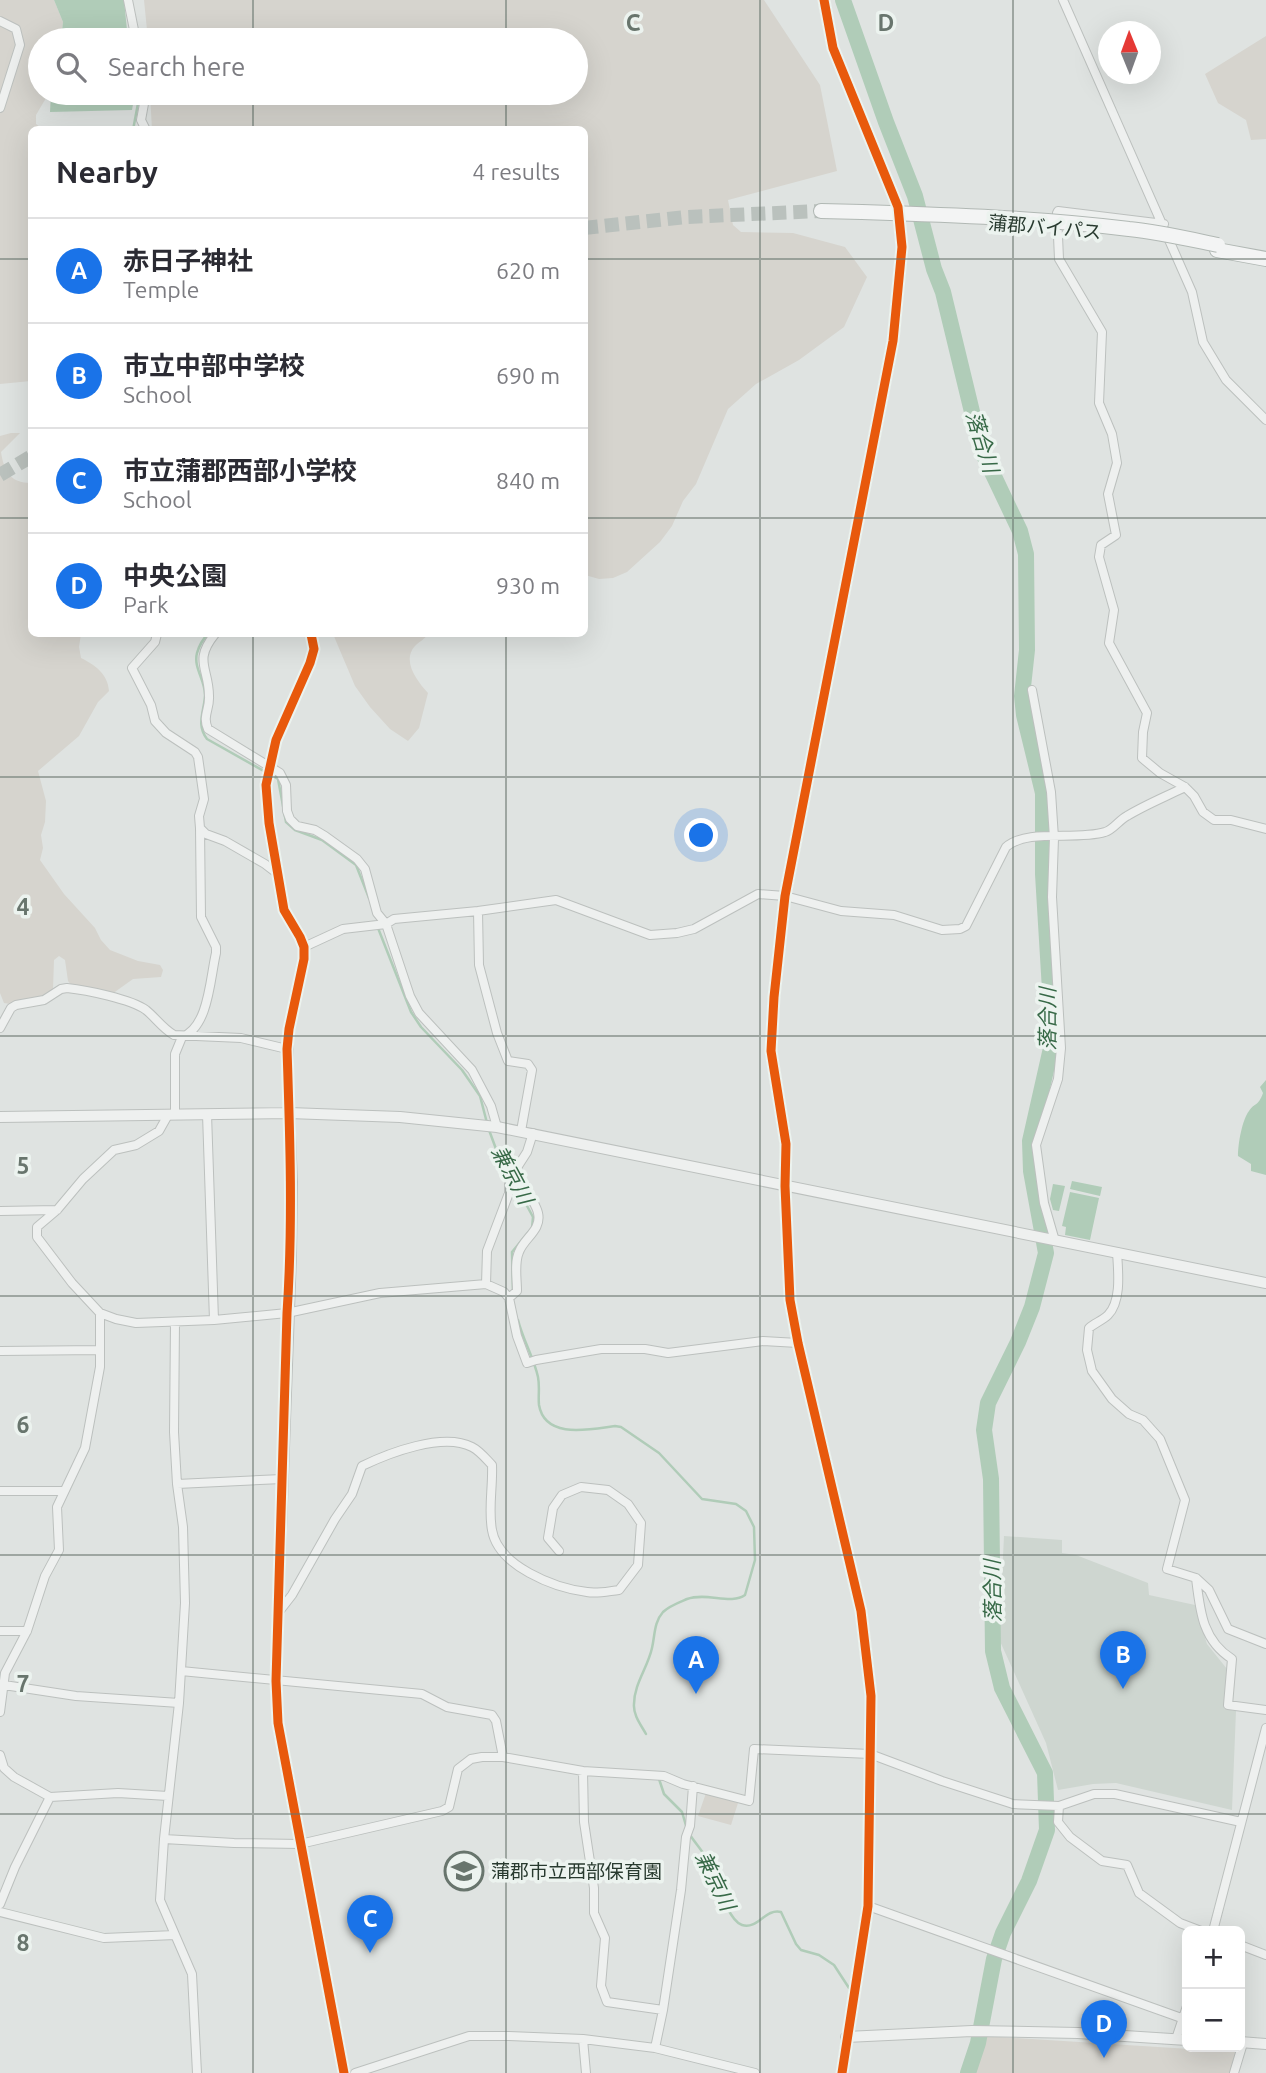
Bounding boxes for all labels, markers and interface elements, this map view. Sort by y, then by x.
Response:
text: C [626,10,641,35]
text: D [878,10,894,35]
north arrow [1098,21,1161,84]
search box [28,28,588,105]
icon: search [52,48,90,86]
text: Search here [108,52,245,81]
text: Nearby [56,155,158,189]
text: 4 results [472,159,560,184]
street label: 蒲郡バイパス [987,211,1103,243]
text: 赤日子神社 [123,246,253,275]
text: A [71,258,87,283]
text: 620 m [496,258,560,283]
text: Temple [123,277,199,302]
text: 市立中部中学校 [123,351,305,380]
text: B [71,363,87,388]
text: 690 m [496,363,560,388]
text: School [123,382,192,407]
water label: 落合川 [962,408,1004,477]
text: 市立蒲郡西部小学校 [123,456,357,485]
text: C [72,468,86,493]
text: 840 m [496,468,560,493]
text: School [123,487,192,512]
text: 中央公園 [123,561,227,590]
text: D [71,573,87,598]
text: 930 m [496,573,560,598]
text: Park [123,592,169,617]
your location [684,818,718,852]
text: 4 [17,894,30,919]
water label: 落合川 [1035,986,1059,1051]
water label: 兼京川 [487,1141,539,1210]
text: 5 [17,1153,29,1178]
text: 6 [17,1412,30,1437]
water label: 落合川 [979,1557,1005,1623]
pin: B [1100,1631,1146,1689]
pin: A [673,1636,719,1694]
text: 7 [17,1671,29,1696]
water label: 兼京川 [691,1847,741,1916]
school or university icon: 蒲郡市立西部保育園 [443,1850,485,1892]
place label: 蒲郡市立西部保育園 [491,1860,662,1882]
pin: C [347,1895,393,1953]
map controls [1182,1926,1245,2052]
button: + [1182,1926,1245,1989]
text: 8 [17,1930,29,1955]
button: − [1182,1989,1245,2052]
pin: D [1081,2000,1127,2058]

